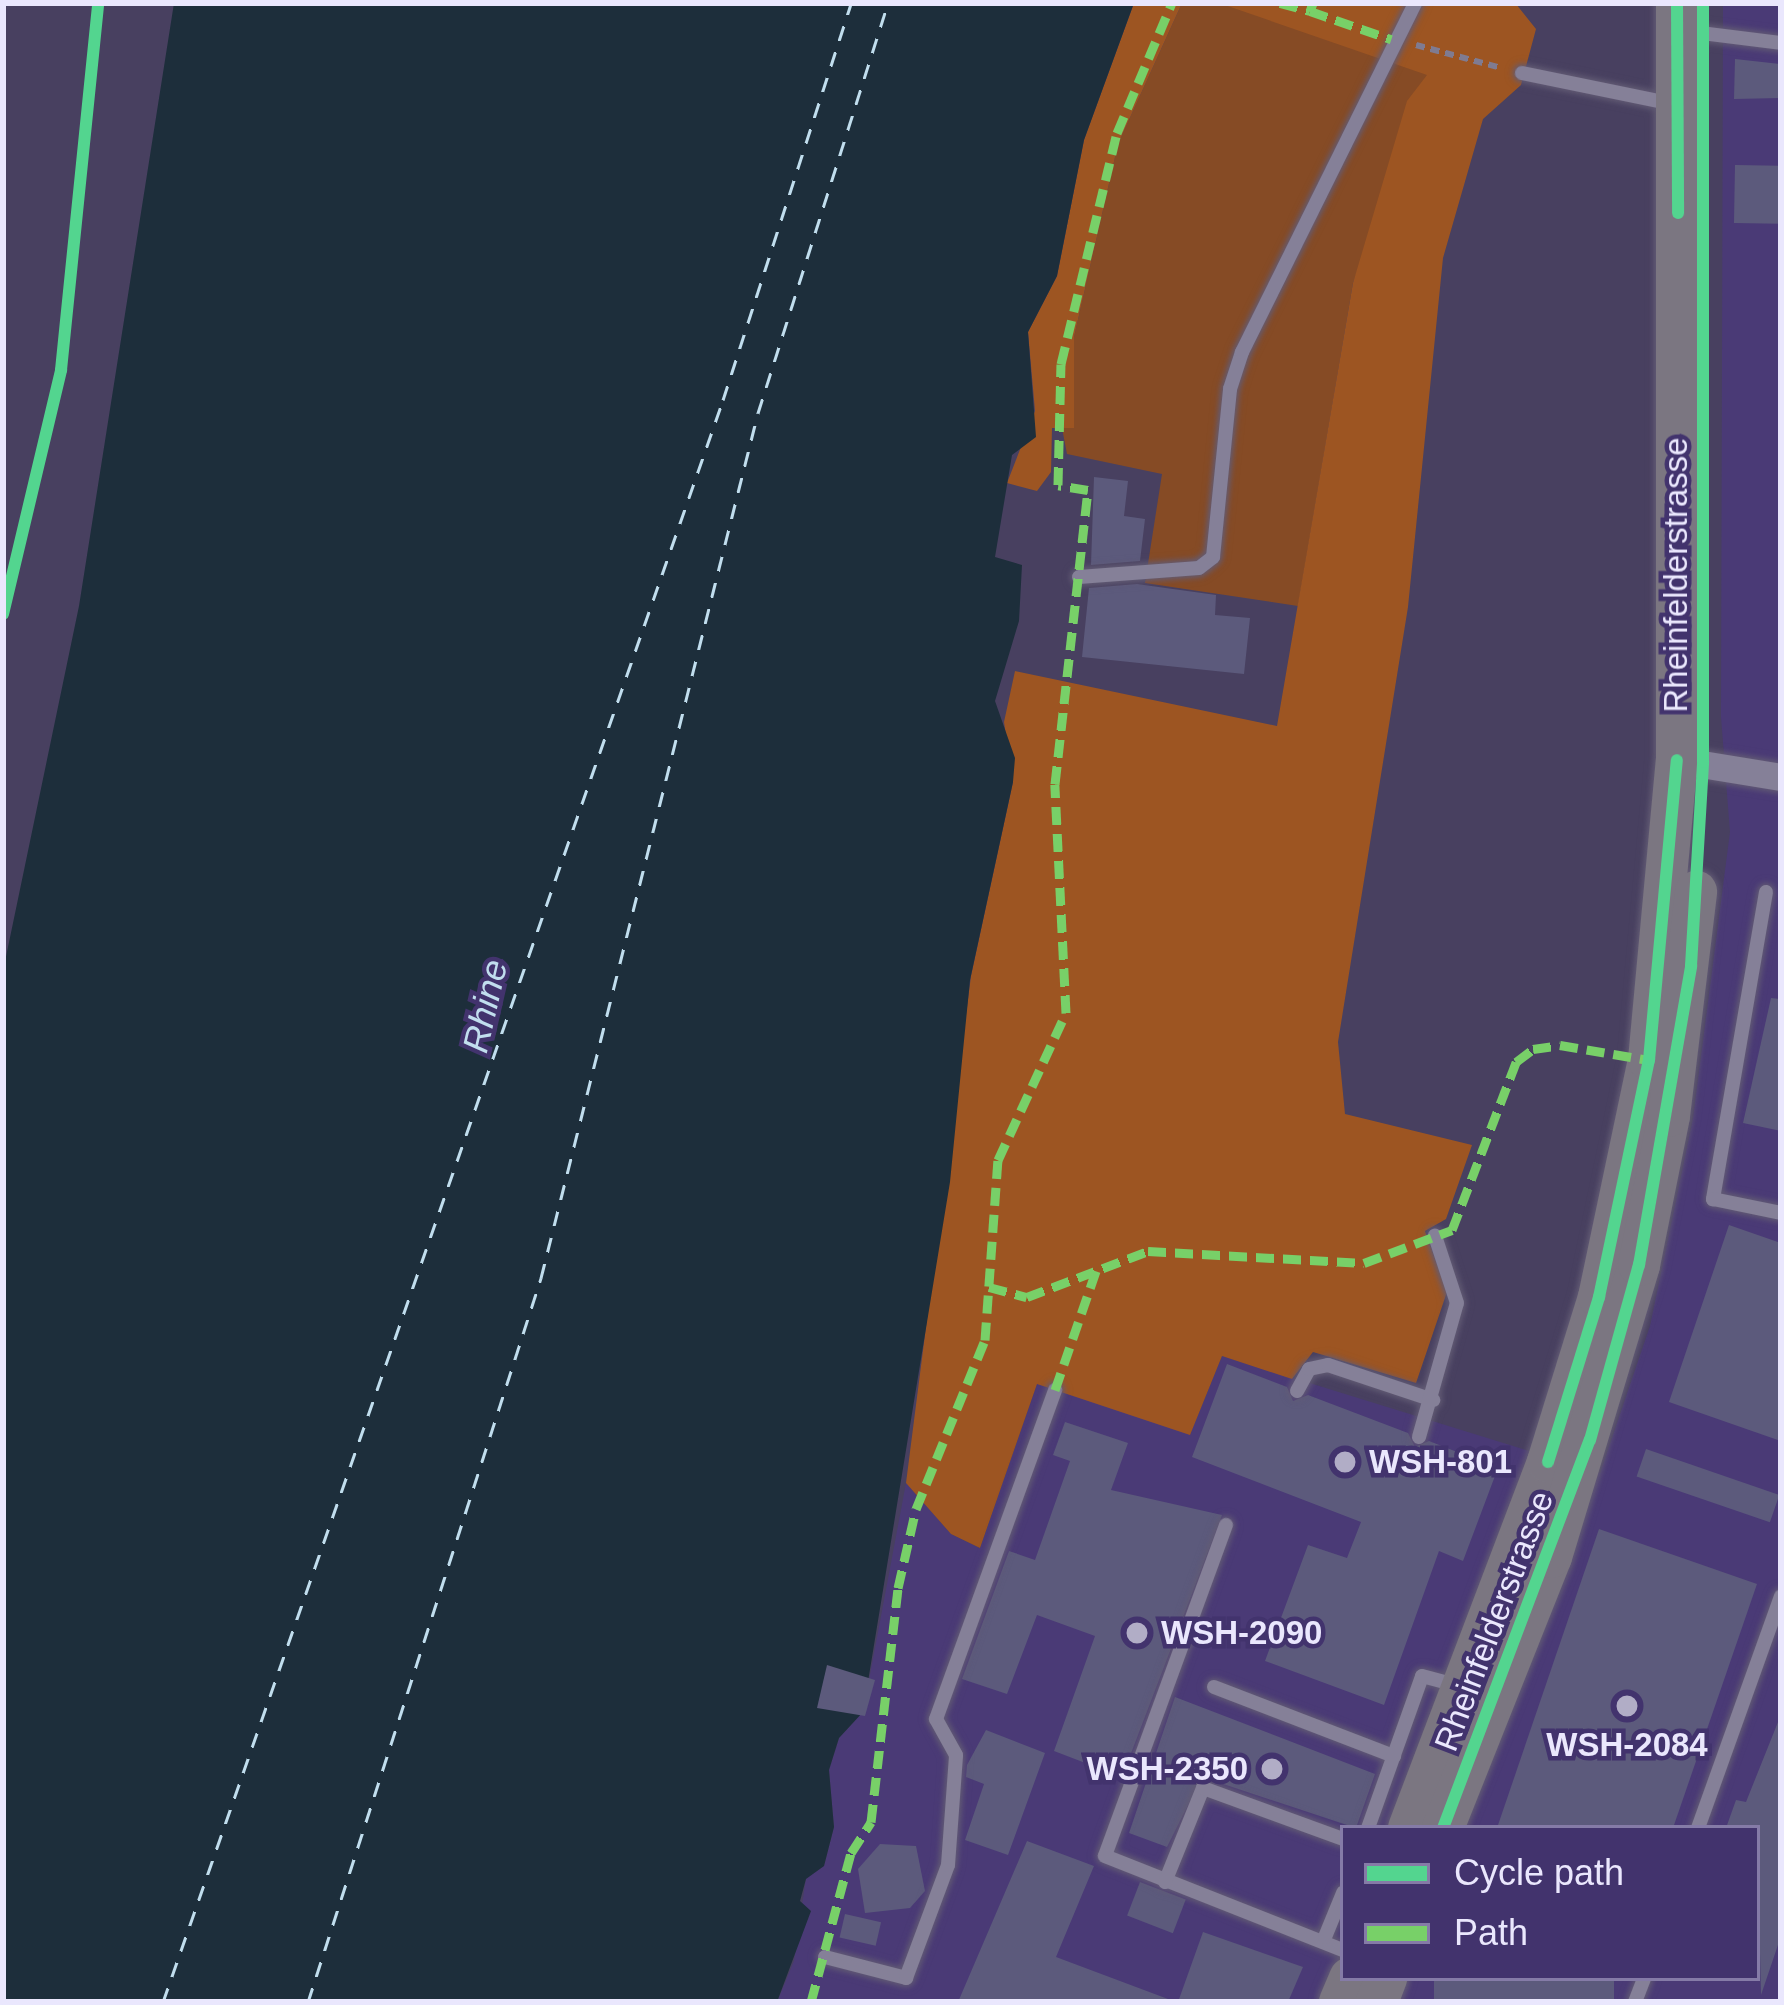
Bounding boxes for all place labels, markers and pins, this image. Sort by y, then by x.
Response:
place label: WSH-801 [1369,1442,1512,1482]
marker: WSH-801 [1332,1449,1358,1475]
place label: WSH-2090 [1161,1613,1322,1653]
marker: WSH-2090 [1124,1620,1150,1646]
marker: WSH-2084 [1614,1693,1640,1719]
place label: WSH-2084 [1546,1725,1708,1765]
place label: WSH-2350 [1087,1749,1248,1789]
marker: WSH-2350 [1259,1756,1285,1782]

